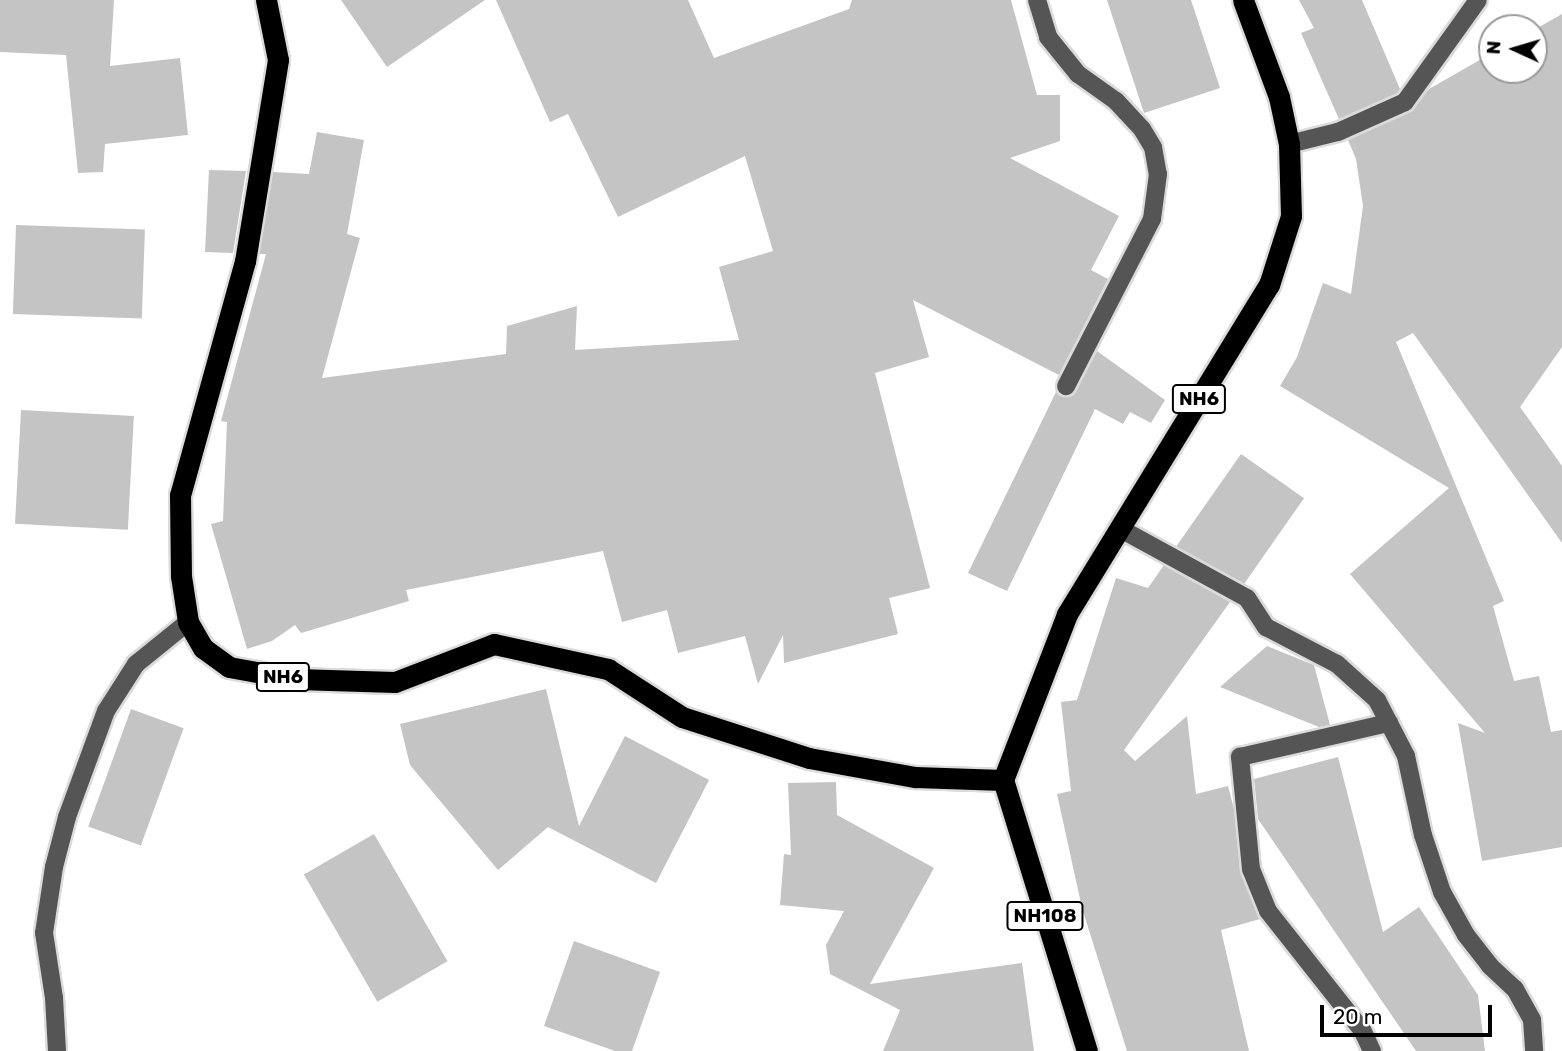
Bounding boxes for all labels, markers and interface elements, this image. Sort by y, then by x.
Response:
north arrow [1478,14,1548,84]
text: N [1482,40,1505,55]
road number: NH6 [1171,384,1227,414]
road number: NH6 [255,662,311,692]
road number: NH108 [1005,900,1085,932]
scale bar [1324,992,1496,1036]
text: 20 m [1333,1004,1382,1029]

